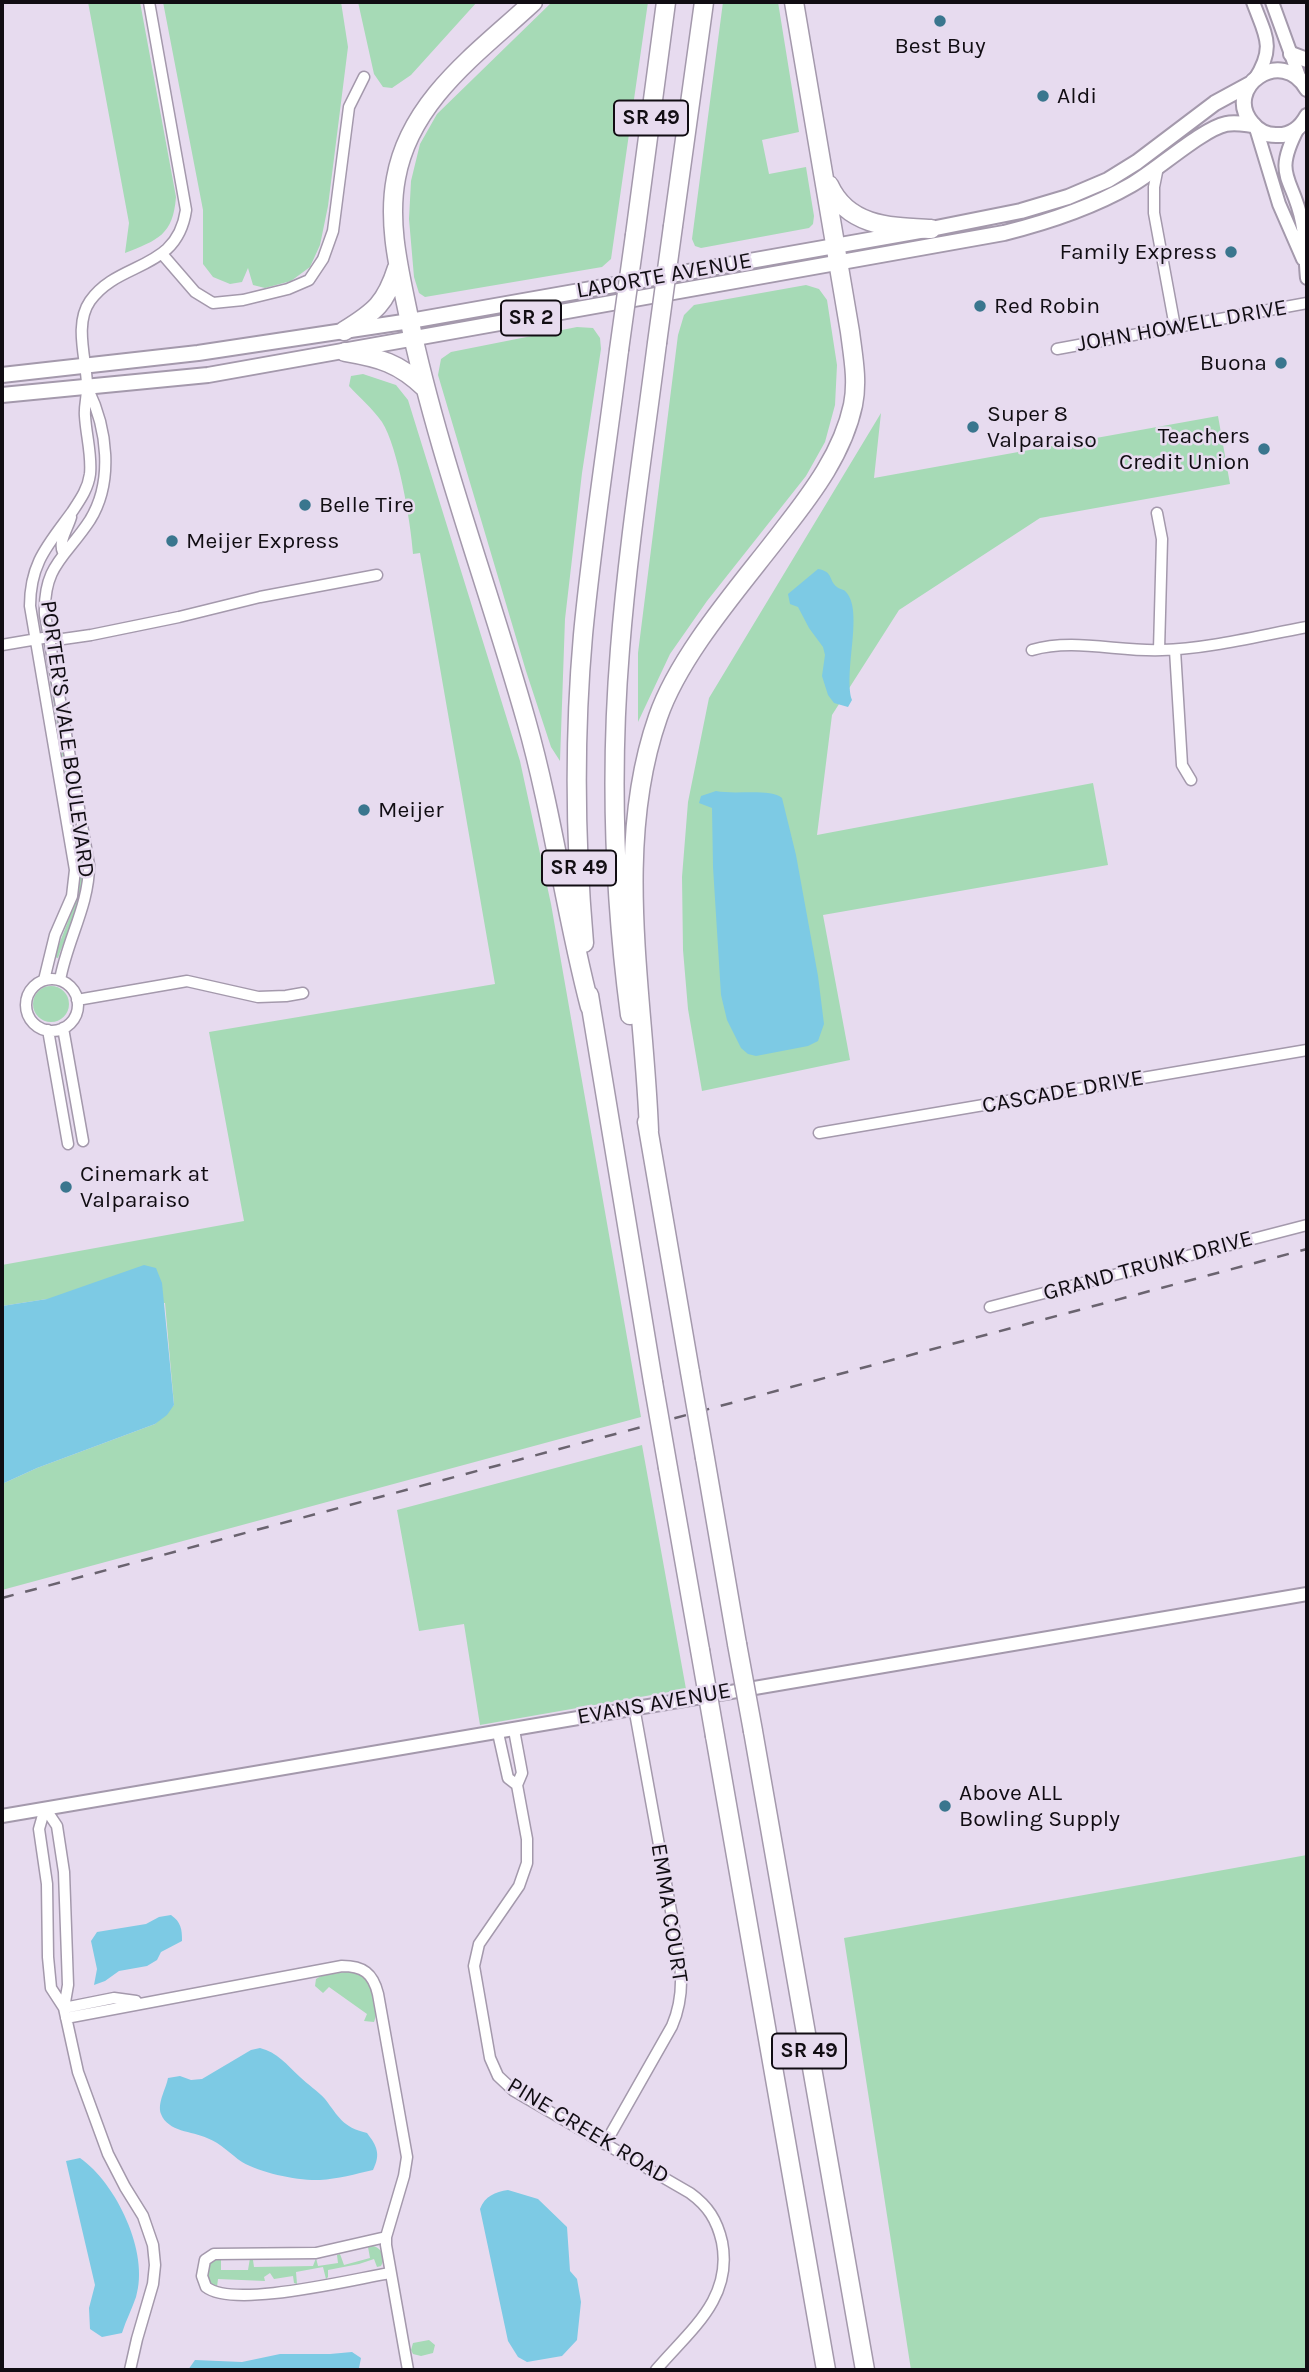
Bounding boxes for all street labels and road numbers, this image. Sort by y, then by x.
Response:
road number: SR 49 [614,100,688,136]
street label: LAPORTE AVENUE [574,247,754,305]
street label: JOHN HOWELL DRIVE [1075,294,1289,358]
road number: SR 2 [501,300,561,336]
street label: PORTER'S VALE BOULEVARD [34,599,100,879]
road number: SR 49 [542,850,616,886]
street label: CASCADE DRIVE [980,1064,1146,1120]
street label: GRAND TRUNK DRIVE [1040,1225,1256,1307]
street label: EVANS AVENUE [575,1677,733,1731]
street label: EMMA COURT [644,1842,694,1984]
road number: SR 49 [772,2034,846,2068]
street label: PINE CREEK ROAD [502,2072,674,2190]

